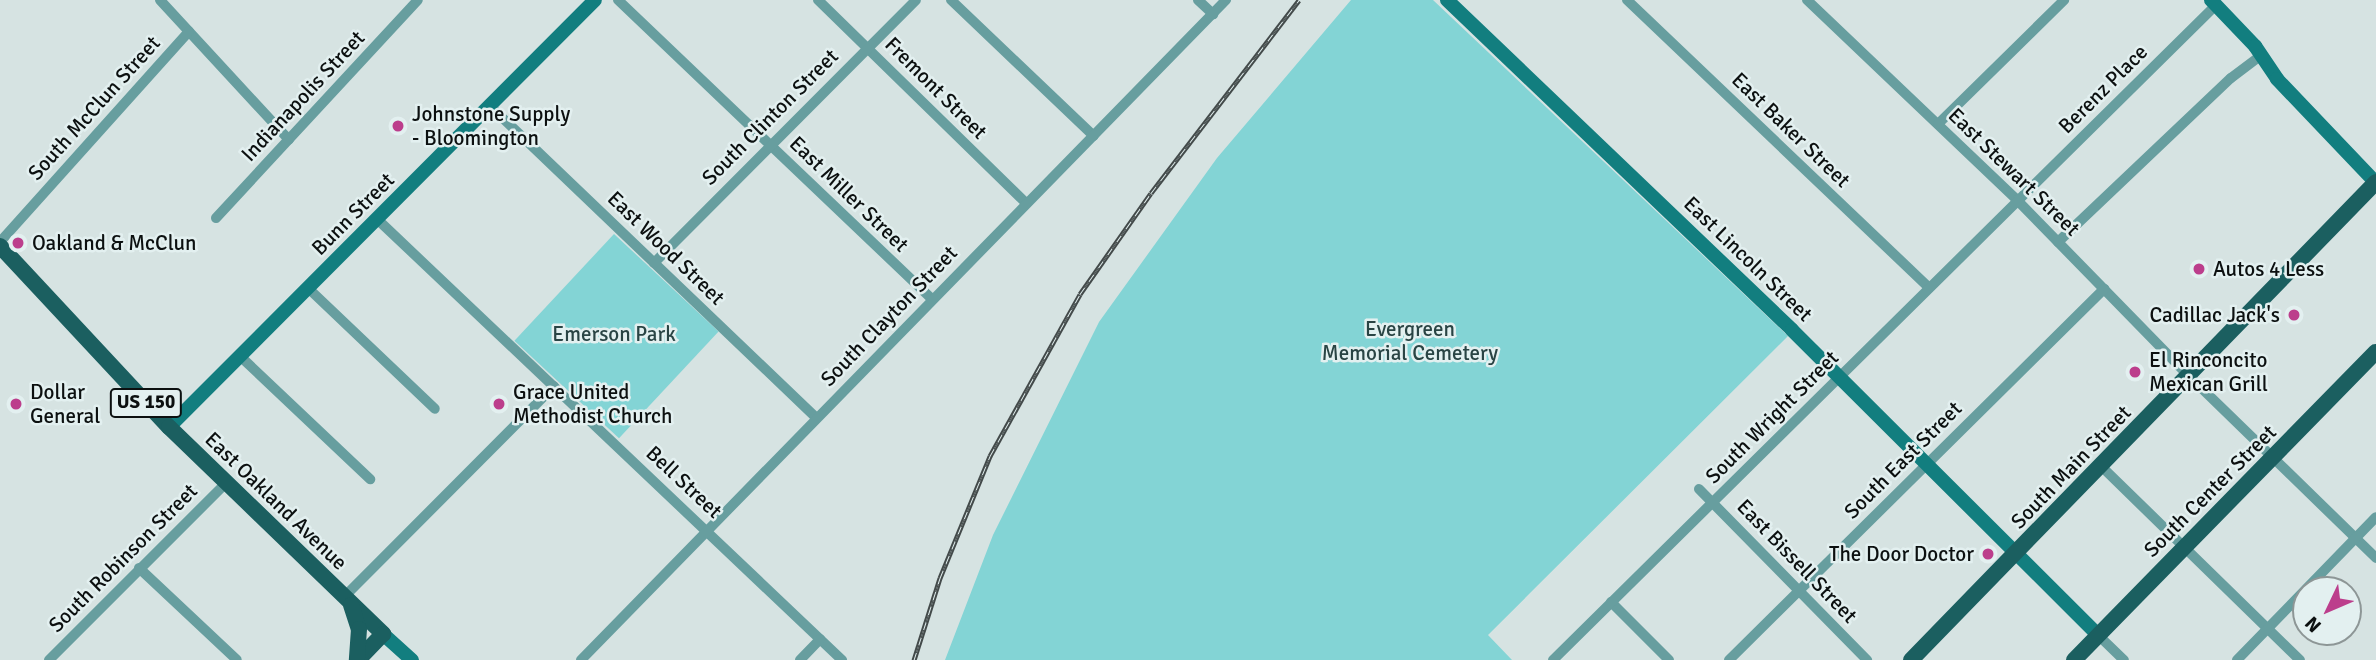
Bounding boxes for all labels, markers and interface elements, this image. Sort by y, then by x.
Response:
street label: Indianapolis Street [236,25,370,167]
street label: South McClun Street [23,31,165,185]
street label: Fremont Street [880,32,992,144]
street label: Berenz Place [2053,39,2153,139]
street label: South Clinton Street [697,44,843,190]
street label: East Baker Street [1727,67,1855,193]
place label: Johnstone Supply - Bloomington [412,101,570,151]
street label: East Stewart Street [1943,103,2085,241]
marker: Johnstone Supply - Bloomington [390,118,406,134]
street label: East Miller Street [784,131,914,257]
street label: Bunn Street [306,167,400,261]
street label: East Wood Street [602,186,730,310]
street label: East Lincoln Street [1678,191,1818,327]
place label: Oakland & McClun [32,230,197,256]
marker: Oakland & McClun [10,235,26,251]
street label: South Clayton Street [815,240,963,392]
place label: Autos 4 Less [2213,256,2324,282]
marker: Autos 4 Less [2191,261,2207,277]
place label: Cadillac Jack's [2150,302,2280,328]
marker: Cadillac Jack's [2286,307,2302,323]
park label: Evergreen Memorial Cemetery [1322,316,1498,366]
park label: Emerson Park [552,321,676,347]
street label: South Wright Street [1700,345,1844,489]
place label: El Rinconcito Mexican Grill [2149,347,2268,397]
marker: El Rinconcito Mexican Grill [2127,364,2143,380]
place label: Dollar General [30,379,100,429]
place label: Grace United Methodist Church [513,379,672,429]
road number: US 150 [109,388,183,418]
marker: Dollar General [8,396,24,412]
marker: Grace United Methodist Church [491,396,507,412]
street label: South East Street [1839,396,1967,524]
street label: South Main Street [2006,400,2136,534]
street label: South Center Street [2139,420,2281,562]
street label: East Oakland Avenue [200,427,352,575]
street label: Bell Street [641,441,727,523]
street label: South Robinson Street [43,478,203,638]
street label: East Bissell Street [1732,494,1862,628]
place label: The Door Doctor [1829,541,1974,567]
marker: The Door Doctor [1980,546,1996,562]
north arrow [2292,576,2362,646]
text: N [2300,611,2327,637]

